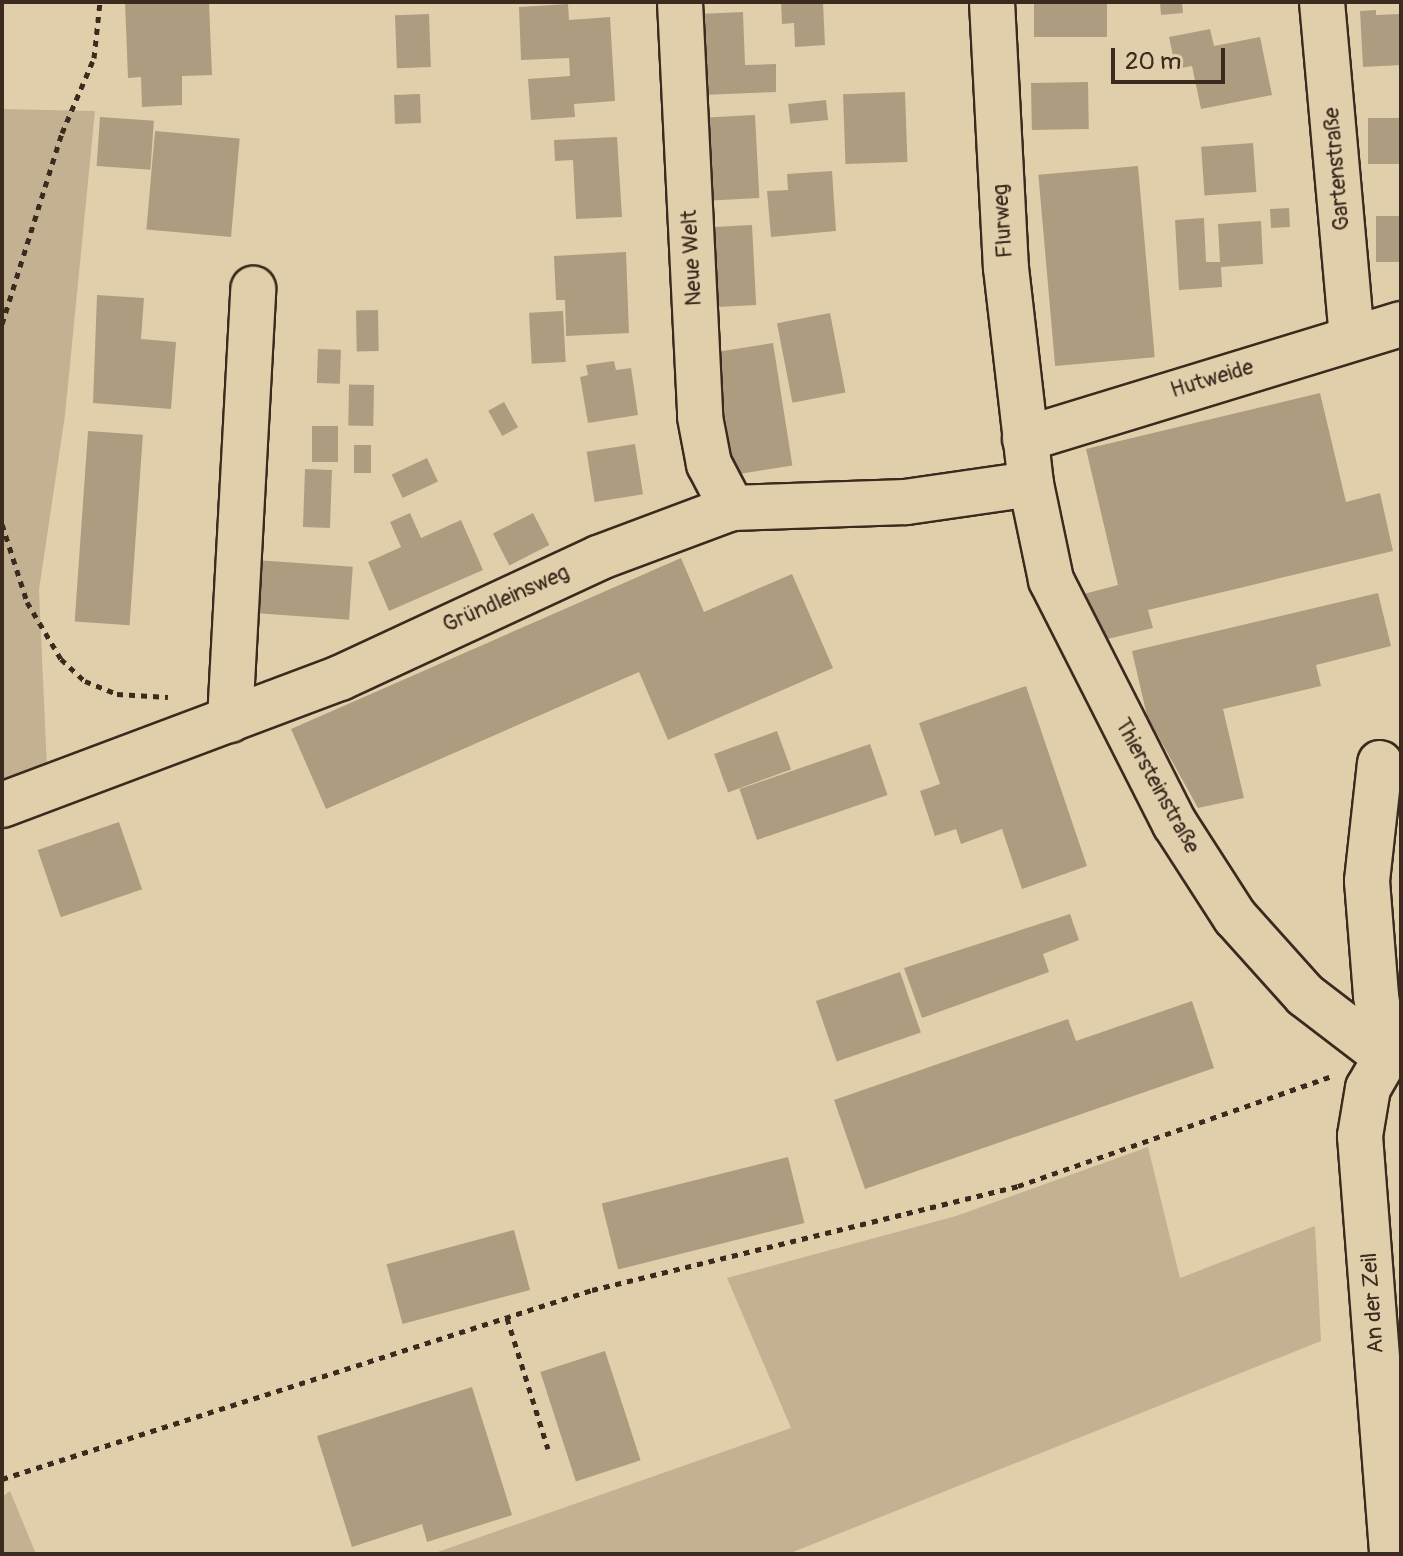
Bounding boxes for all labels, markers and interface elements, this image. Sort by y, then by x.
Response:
scale bar [1115,32,1229,82]
text: 20 m [1125,47,1181,76]
street label: Gartenstraße [1318,106,1356,232]
street label: Flurweg [987,183,1019,259]
street label: Neue Welt [676,209,708,307]
street label: Hutweide [1167,354,1257,404]
street label: Gründleinsweg [439,559,573,639]
street label: Thiersteinstraße [1109,714,1205,858]
street label: An der Zeil [1356,1252,1390,1354]

